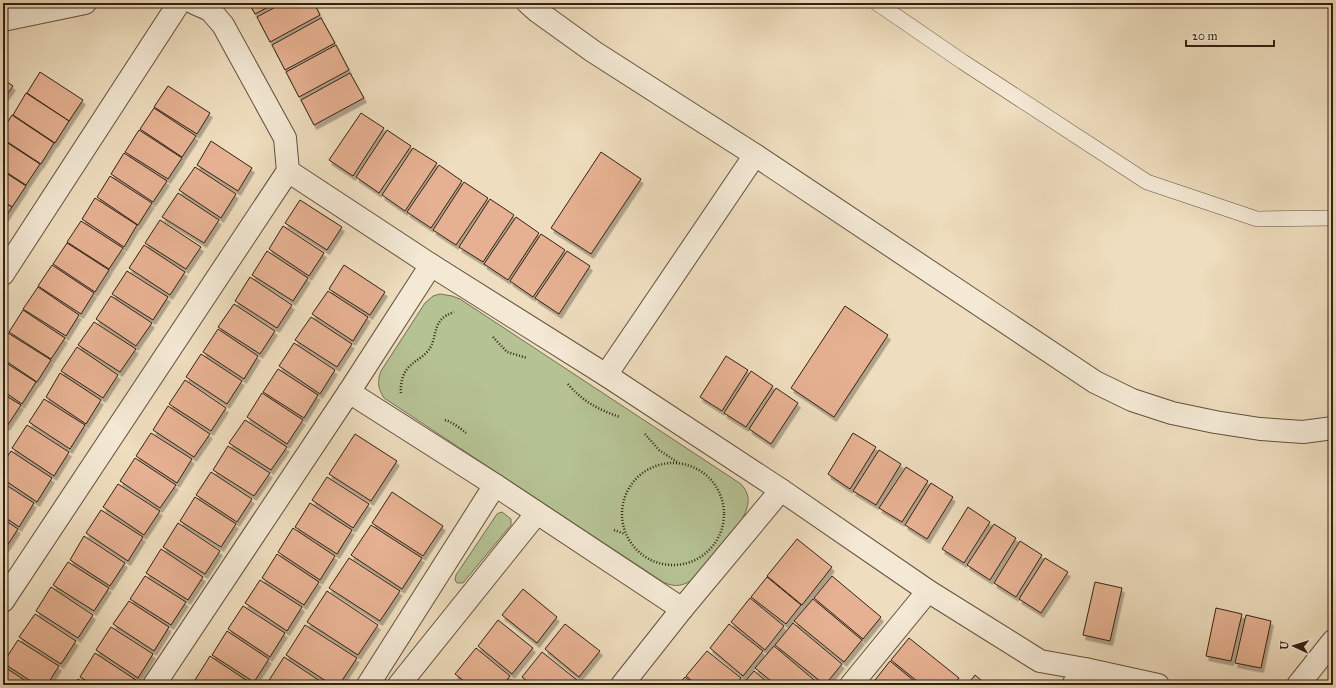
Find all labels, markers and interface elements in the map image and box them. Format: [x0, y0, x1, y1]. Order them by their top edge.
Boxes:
scale bar [1186, 22, 1274, 48]
text: 20 m [1192, 29, 1218, 43]
north arrow [1274, 626, 1314, 666]
text: U [1278, 640, 1291, 650]

